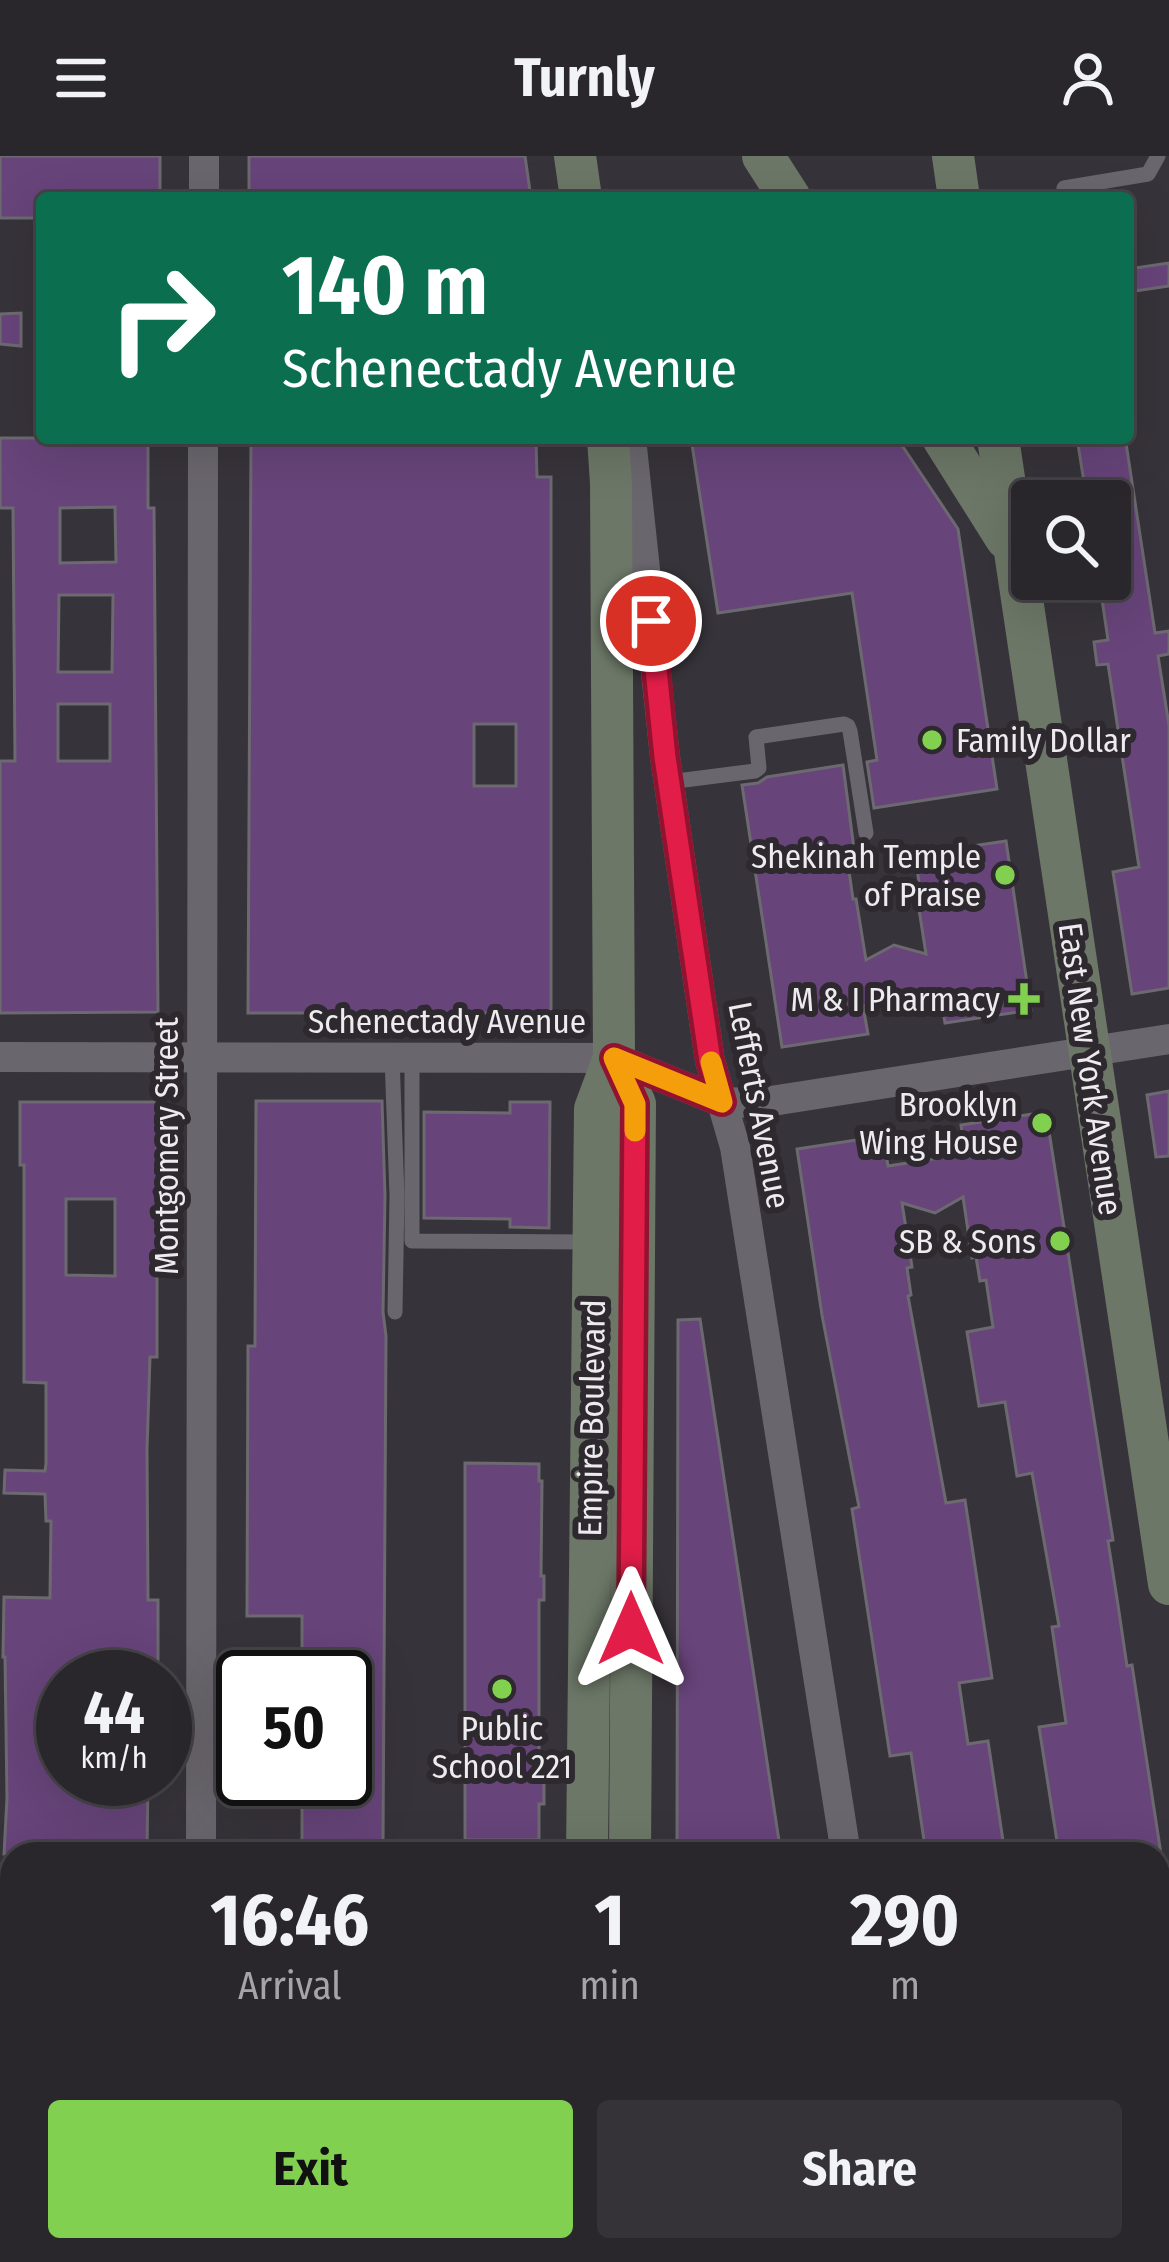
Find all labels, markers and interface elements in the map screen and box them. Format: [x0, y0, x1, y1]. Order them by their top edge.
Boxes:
icon: menu [48, 45, 114, 111]
icon: person [1055, 45, 1121, 111]
text: Turnly [514, 46, 655, 110]
text: 140 m [282, 235, 488, 336]
icon: right [84, 240, 240, 396]
text: Schenectady Avenue [282, 337, 737, 401]
map controls [1011, 480, 1131, 600]
button: search [1011, 480, 1131, 600]
pin [600, 570, 702, 672]
icon: arrive [618, 588, 684, 654]
place label: Family Dollar [956, 721, 1131, 761]
marker: Family Dollar [919, 727, 945, 753]
place label: Shekinah Temple of Praise [751, 837, 981, 915]
marker: Shekinah Temple of Praise [992, 862, 1018, 888]
street label: East New York Avenue [1050, 920, 1130, 1218]
place label: M & I Pharmacy [791, 980, 1000, 1020]
marker: M & I Pharmacy [1011, 986, 1037, 1012]
street label: Lefferts Avenue [719, 998, 799, 1212]
street label: Schenectady Avenue [308, 1002, 586, 1042]
street label: Montgomery Street [147, 1017, 187, 1275]
place label: Brooklyn Wing House [859, 1085, 1018, 1163]
marker: Brooklyn Wing House [1029, 1110, 1055, 1136]
place label: SB & Sons [899, 1222, 1036, 1262]
marker: SB & Sons [1047, 1228, 1073, 1254]
street label: Empire Boulevard [570, 1299, 614, 1537]
position arrow [568, 1566, 694, 1692]
speed limit sign: 50 [216, 1650, 372, 1806]
marker: Public School 221 [489, 1676, 515, 1702]
text: 44 [83, 1677, 145, 1749]
place label: Public School 221 [432, 1709, 572, 1787]
text: km/h [81, 1740, 147, 1776]
text: 16:46 [210, 1878, 369, 1964]
text: 1 [594, 1878, 625, 1964]
text: 290 [850, 1878, 960, 1964]
text: Arrival [238, 1963, 341, 2009]
text: min [580, 1963, 640, 2009]
text: m [890, 1963, 920, 2009]
button: Exit [48, 2100, 573, 2238]
button: Share [597, 2100, 1122, 2238]

